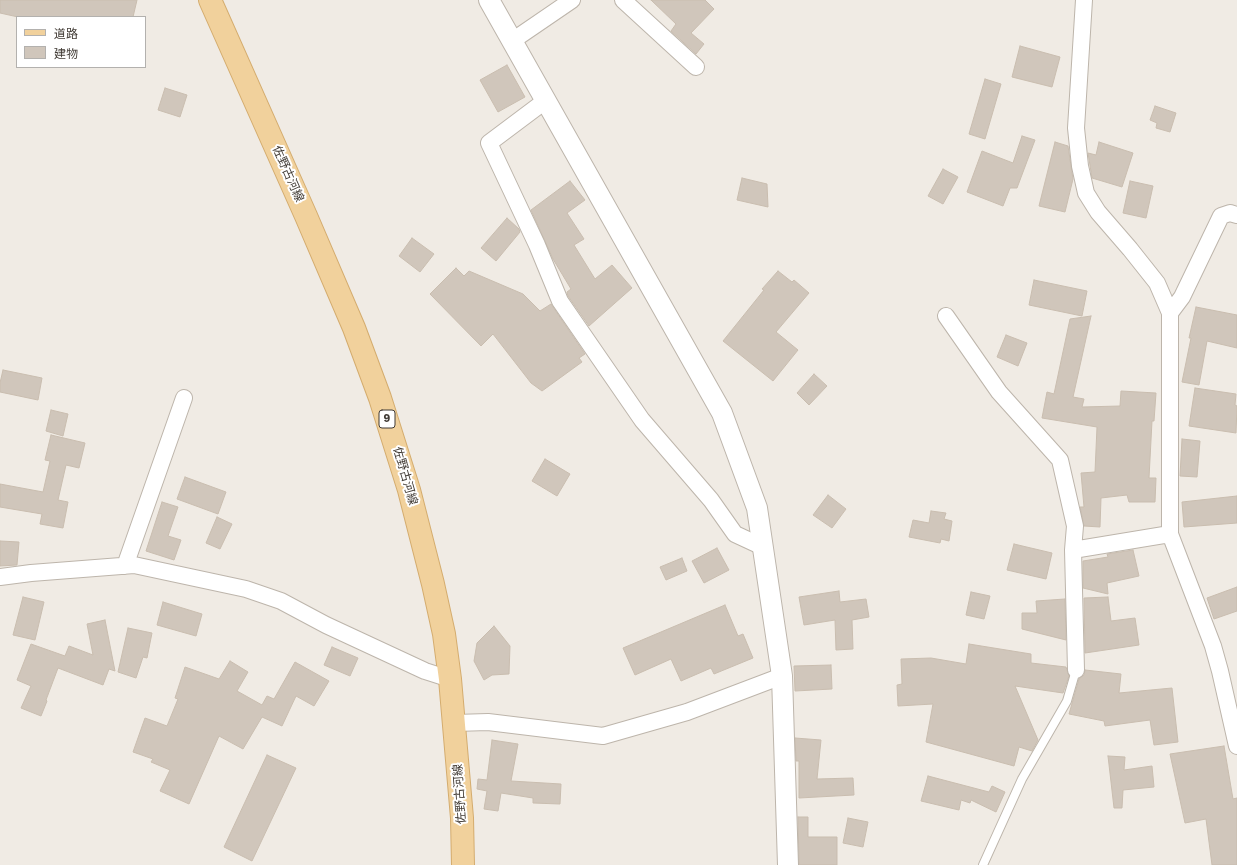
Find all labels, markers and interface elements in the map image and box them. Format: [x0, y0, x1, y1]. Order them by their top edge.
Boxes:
legend [16, 16, 146, 68]
text: 道路 [54, 27, 78, 41]
text: 建物 [54, 47, 78, 61]
street label: 佐野古河線 [269, 144, 307, 204]
road number: 9 [379, 410, 395, 428]
street label: 佐野古河線 [390, 445, 420, 507]
street label: 佐野古河線 [451, 764, 469, 824]

